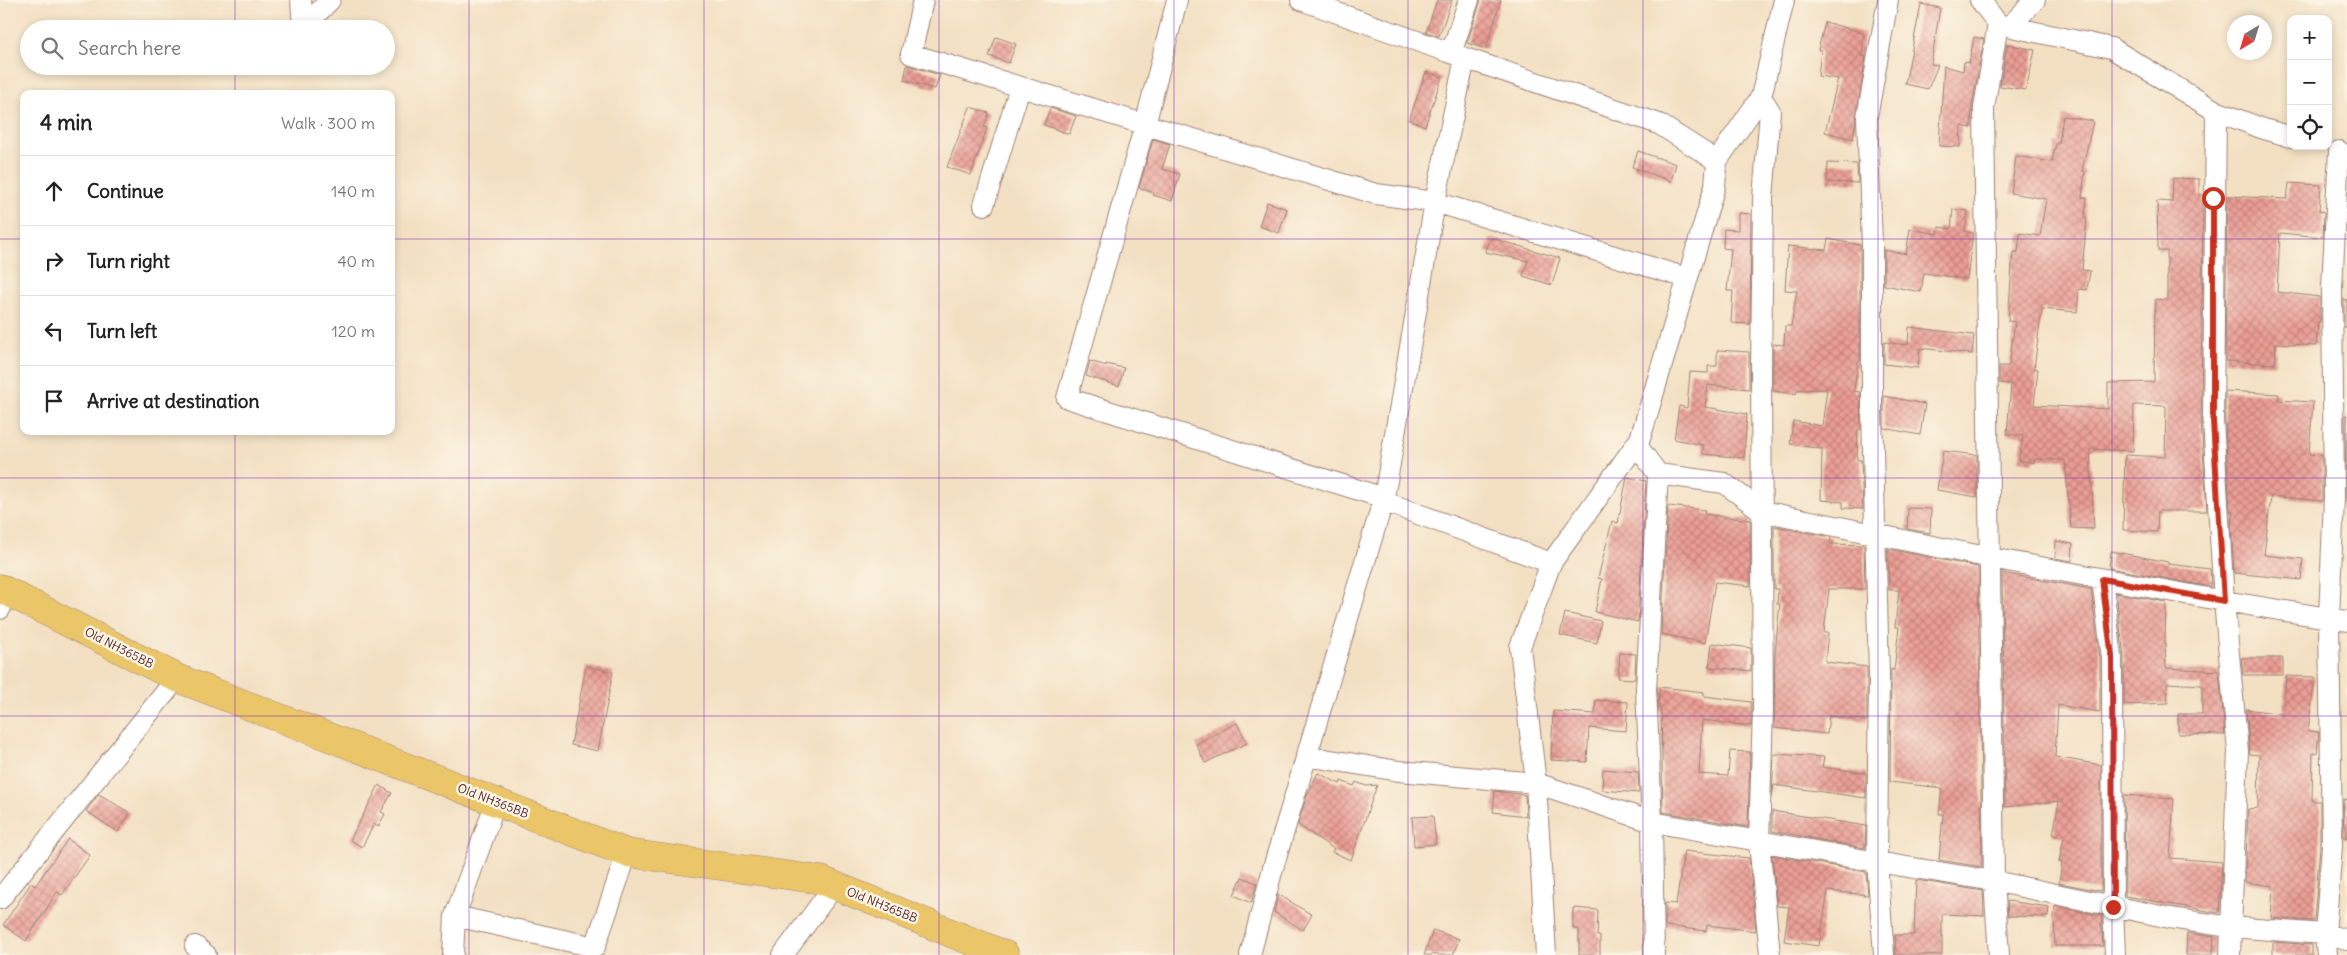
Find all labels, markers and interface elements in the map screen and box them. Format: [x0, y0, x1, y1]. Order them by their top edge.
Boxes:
north arrow [2227, 15, 2272, 60]
map controls [2287, 15, 2332, 150]
button: + [2287, 15, 2332, 60]
search box [20, 20, 395, 75]
icon: search [38, 34, 66, 62]
text: Search here [78, 36, 181, 60]
button: − [2287, 60, 2332, 105]
button: locate [2287, 105, 2332, 150]
text: 4 min [40, 109, 92, 136]
text: Walk · 300 m [281, 113, 375, 133]
icon: ahead [40, 177, 68, 205]
text: Continue [87, 179, 164, 203]
text: 140 m [331, 181, 375, 201]
route start [2202, 187, 2225, 210]
icon: right [40, 247, 68, 275]
text: Turn right [87, 249, 170, 273]
text: 40 m [337, 251, 375, 271]
icon: left [40, 317, 68, 345]
text: Turn left [87, 319, 157, 343]
text: 120 m [332, 321, 375, 341]
icon: arrive [40, 387, 68, 415]
text: Arrive at destination [87, 389, 260, 413]
street label: Old NH365BB [82, 624, 156, 671]
street label: Old NH365BB [455, 780, 531, 821]
street label: Old NH365BB [845, 884, 920, 926]
route end [2102, 896, 2125, 919]

